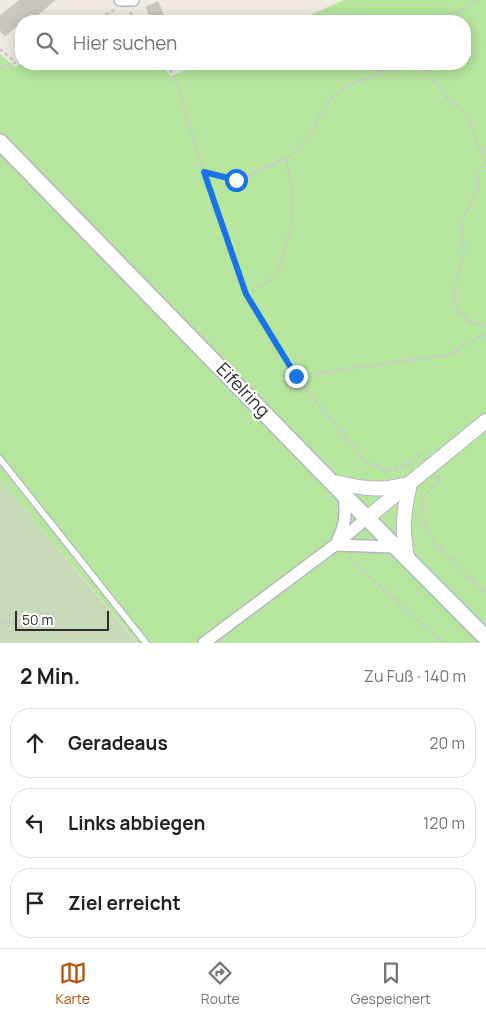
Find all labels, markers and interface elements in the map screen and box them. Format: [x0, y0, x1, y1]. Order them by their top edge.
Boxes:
search box [15, 15, 471, 70]
icon: search [33, 29, 61, 57]
text: Hier suchen [73, 30, 177, 56]
route start [225, 169, 248, 192]
street label: Eifelring [212, 357, 276, 422]
route end [285, 365, 308, 388]
scale bar [15, 608, 109, 631]
text: 50 m [22, 610, 53, 629]
text: 2 Min. [20, 662, 80, 690]
text: Zu Fuß · 140 m [364, 665, 466, 687]
icon: ahead [21, 729, 49, 757]
text: Geradeaus [68, 730, 168, 756]
text: 20 m [429, 732, 465, 754]
icon: left [21, 809, 49, 837]
text: Links abbiegen [68, 810, 205, 836]
text: 120 m [423, 812, 465, 834]
icon: arrive [21, 889, 49, 917]
text: Ziel erreicht [68, 890, 181, 916]
tab: Karte [55, 959, 90, 1008]
tab: Route [201, 959, 240, 1008]
tab: Gespeichert [351, 959, 431, 1008]

